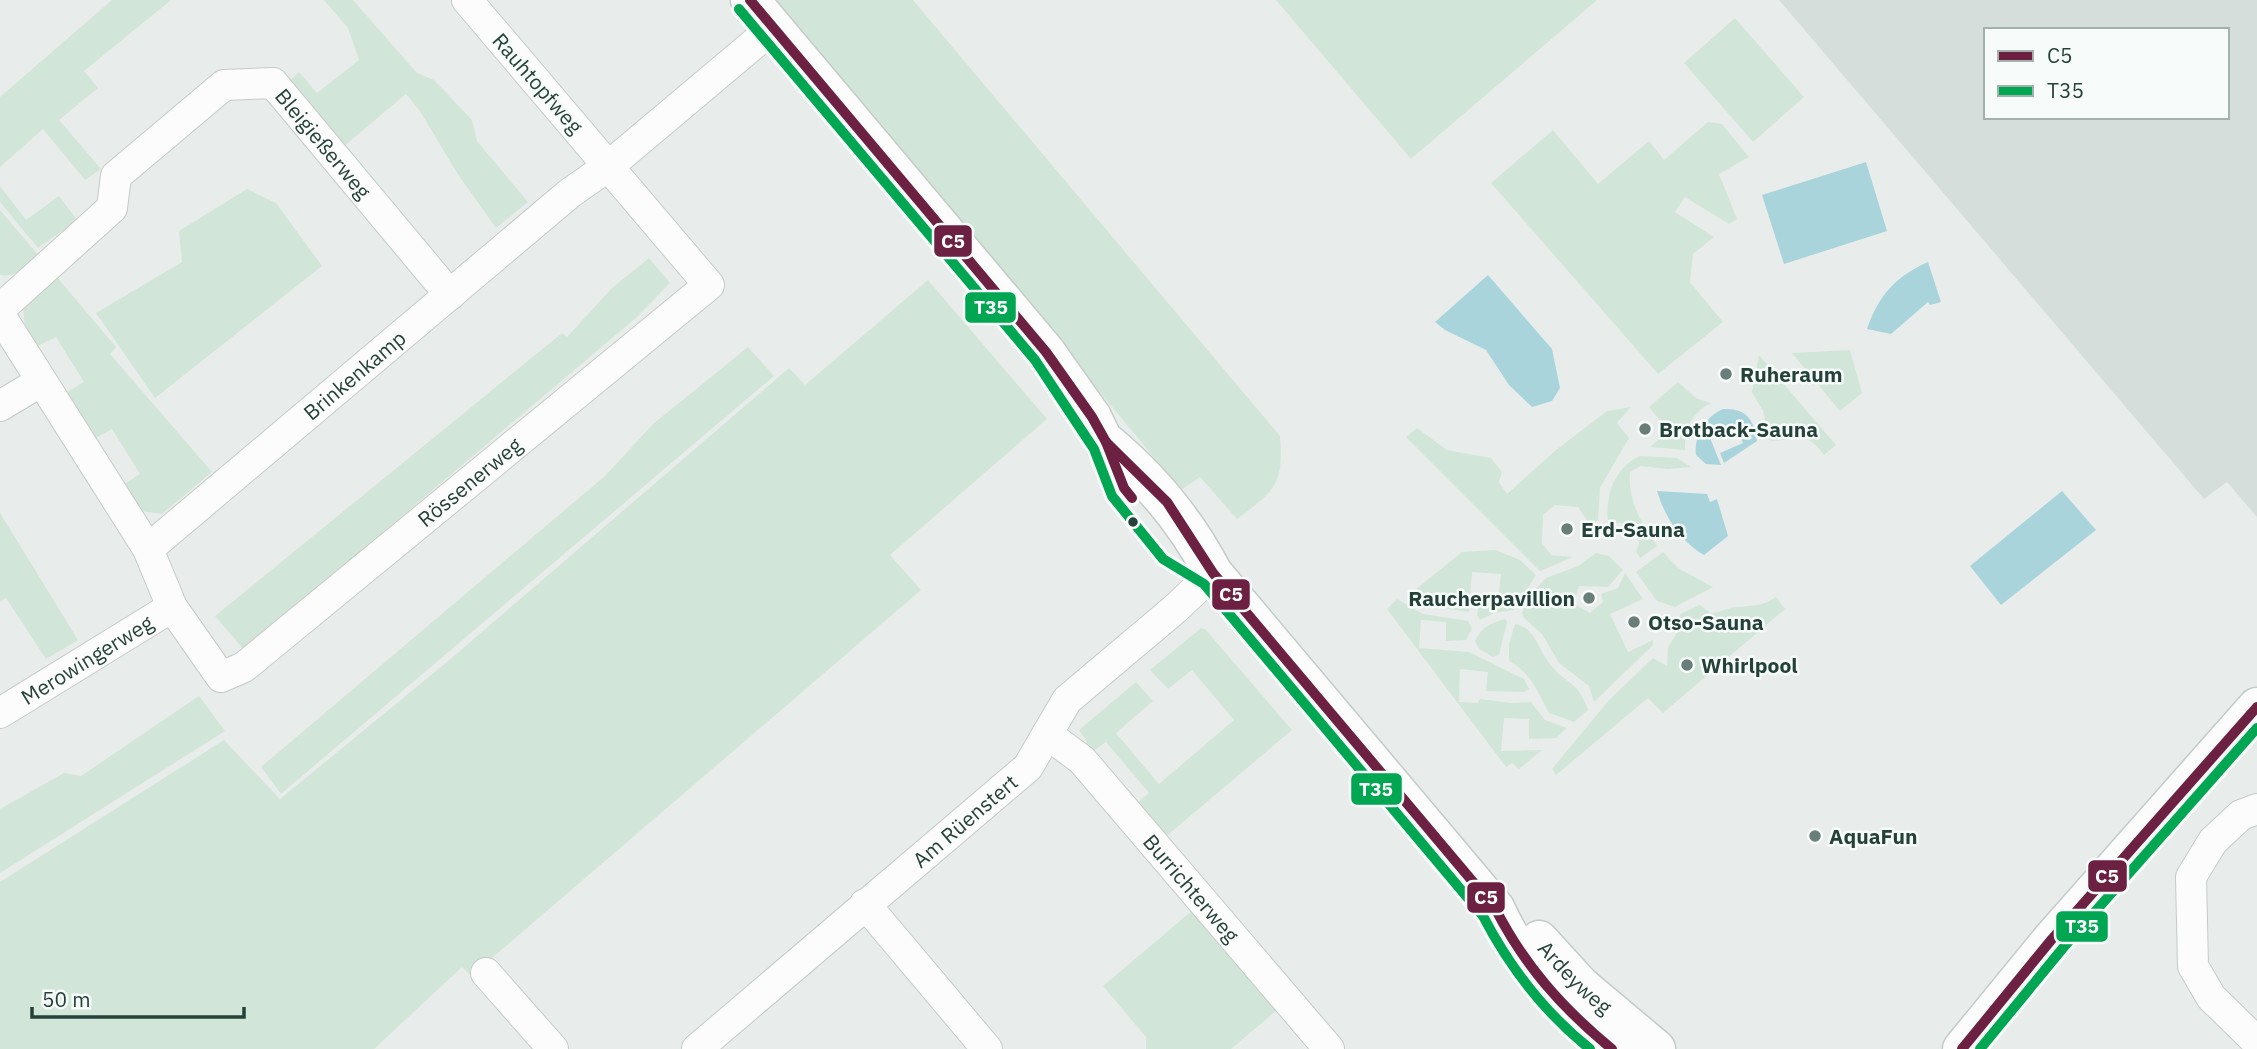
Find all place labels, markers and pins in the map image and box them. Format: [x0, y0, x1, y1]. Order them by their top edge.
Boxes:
place label: Ruheraum [1740, 360, 1842, 388]
marker: Ruheraum [1718, 366, 1734, 382]
place label: Brotback-Sauna [1659, 415, 1818, 443]
marker: Brotback-Sauna [1637, 421, 1653, 437]
unlabelled marker [1126, 515, 1140, 529]
place label: Erd-Sauna [1581, 515, 1685, 543]
marker: Erd-Sauna [1559, 521, 1575, 537]
place label: Raucherpavillion [1408, 584, 1575, 612]
marker: Raucherpavillion [1581, 590, 1597, 606]
place label: Otso-Sauna [1648, 608, 1764, 636]
marker: Otso-Sauna [1626, 614, 1642, 630]
place label: Whirlpool [1701, 651, 1798, 679]
marker: Whirlpool [1679, 657, 1695, 673]
place label: AquaFun [1829, 822, 1917, 850]
marker: AquaFun [1807, 828, 1823, 844]

